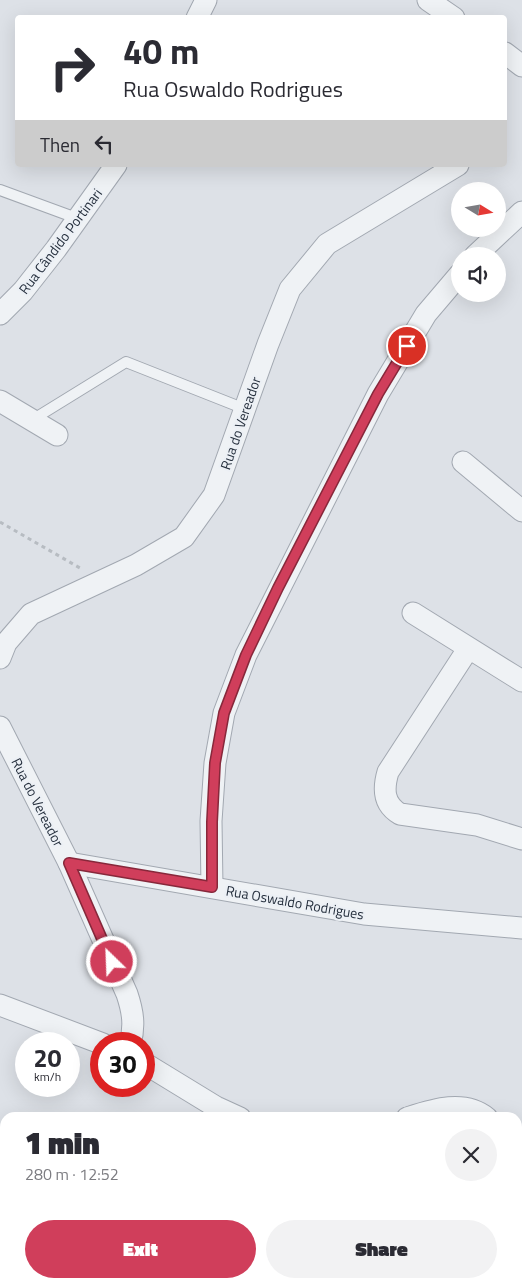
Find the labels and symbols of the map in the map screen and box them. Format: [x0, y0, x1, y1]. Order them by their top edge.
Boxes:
north arrow [451, 182, 506, 238]
street label: Rua Cândido Portinari [13, 184, 107, 298]
pin [386, 325, 428, 367]
street label: Rua do Vereador [214, 373, 266, 472]
street label: Rua do Vereador [7, 754, 69, 850]
street label: Rua Oswaldo Rodrigues [224, 880, 366, 924]
position arrow [85, 935, 137, 987]
speed limit sign: 30 [90, 1032, 155, 1097]

